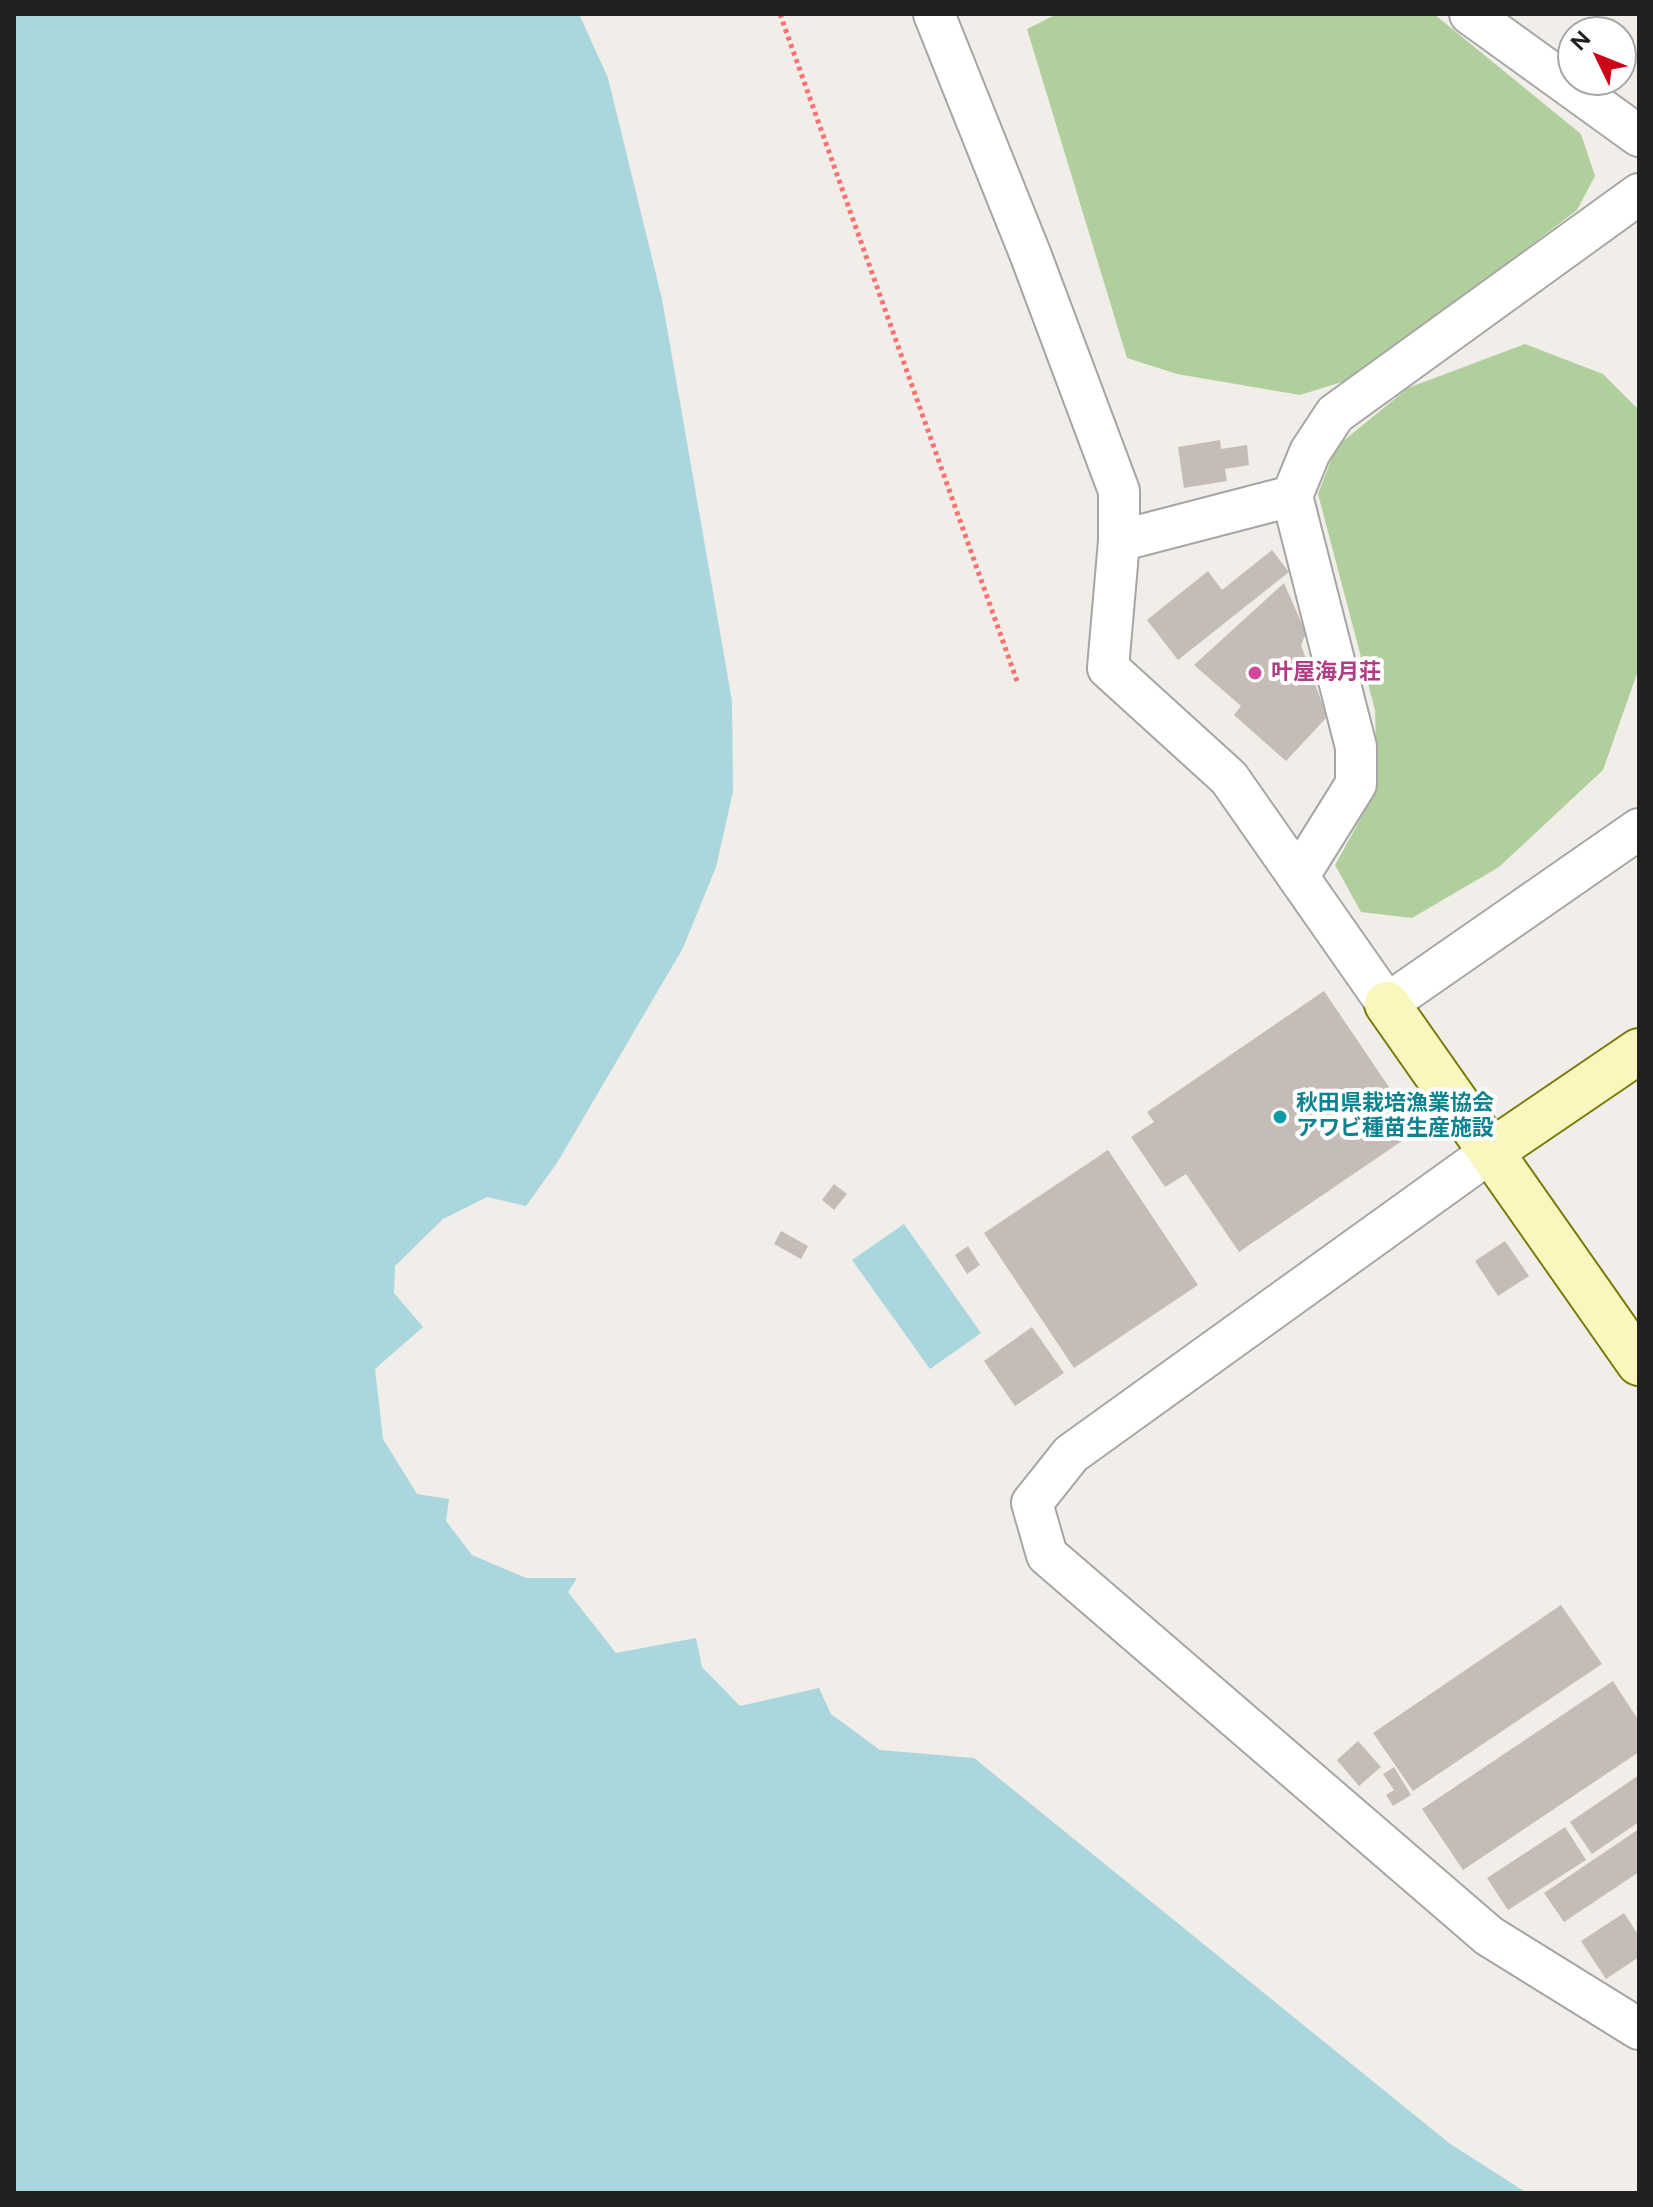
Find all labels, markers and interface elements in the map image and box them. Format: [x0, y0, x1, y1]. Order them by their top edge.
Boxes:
north arrow [1557, 16, 1637, 96]
text: N [1565, 25, 1596, 56]
place label: 叶屋海月荘 [1271, 660, 1381, 686]
marker: 叶屋海月荘 [1246, 664, 1264, 682]
place label: 秋田県栽培漁業協会 アワビ種苗生産施設 [1296, 1091, 1494, 1142]
marker: 秋田県栽培漁業協会 アワビ種苗生産施設 [1271, 1108, 1289, 1126]

